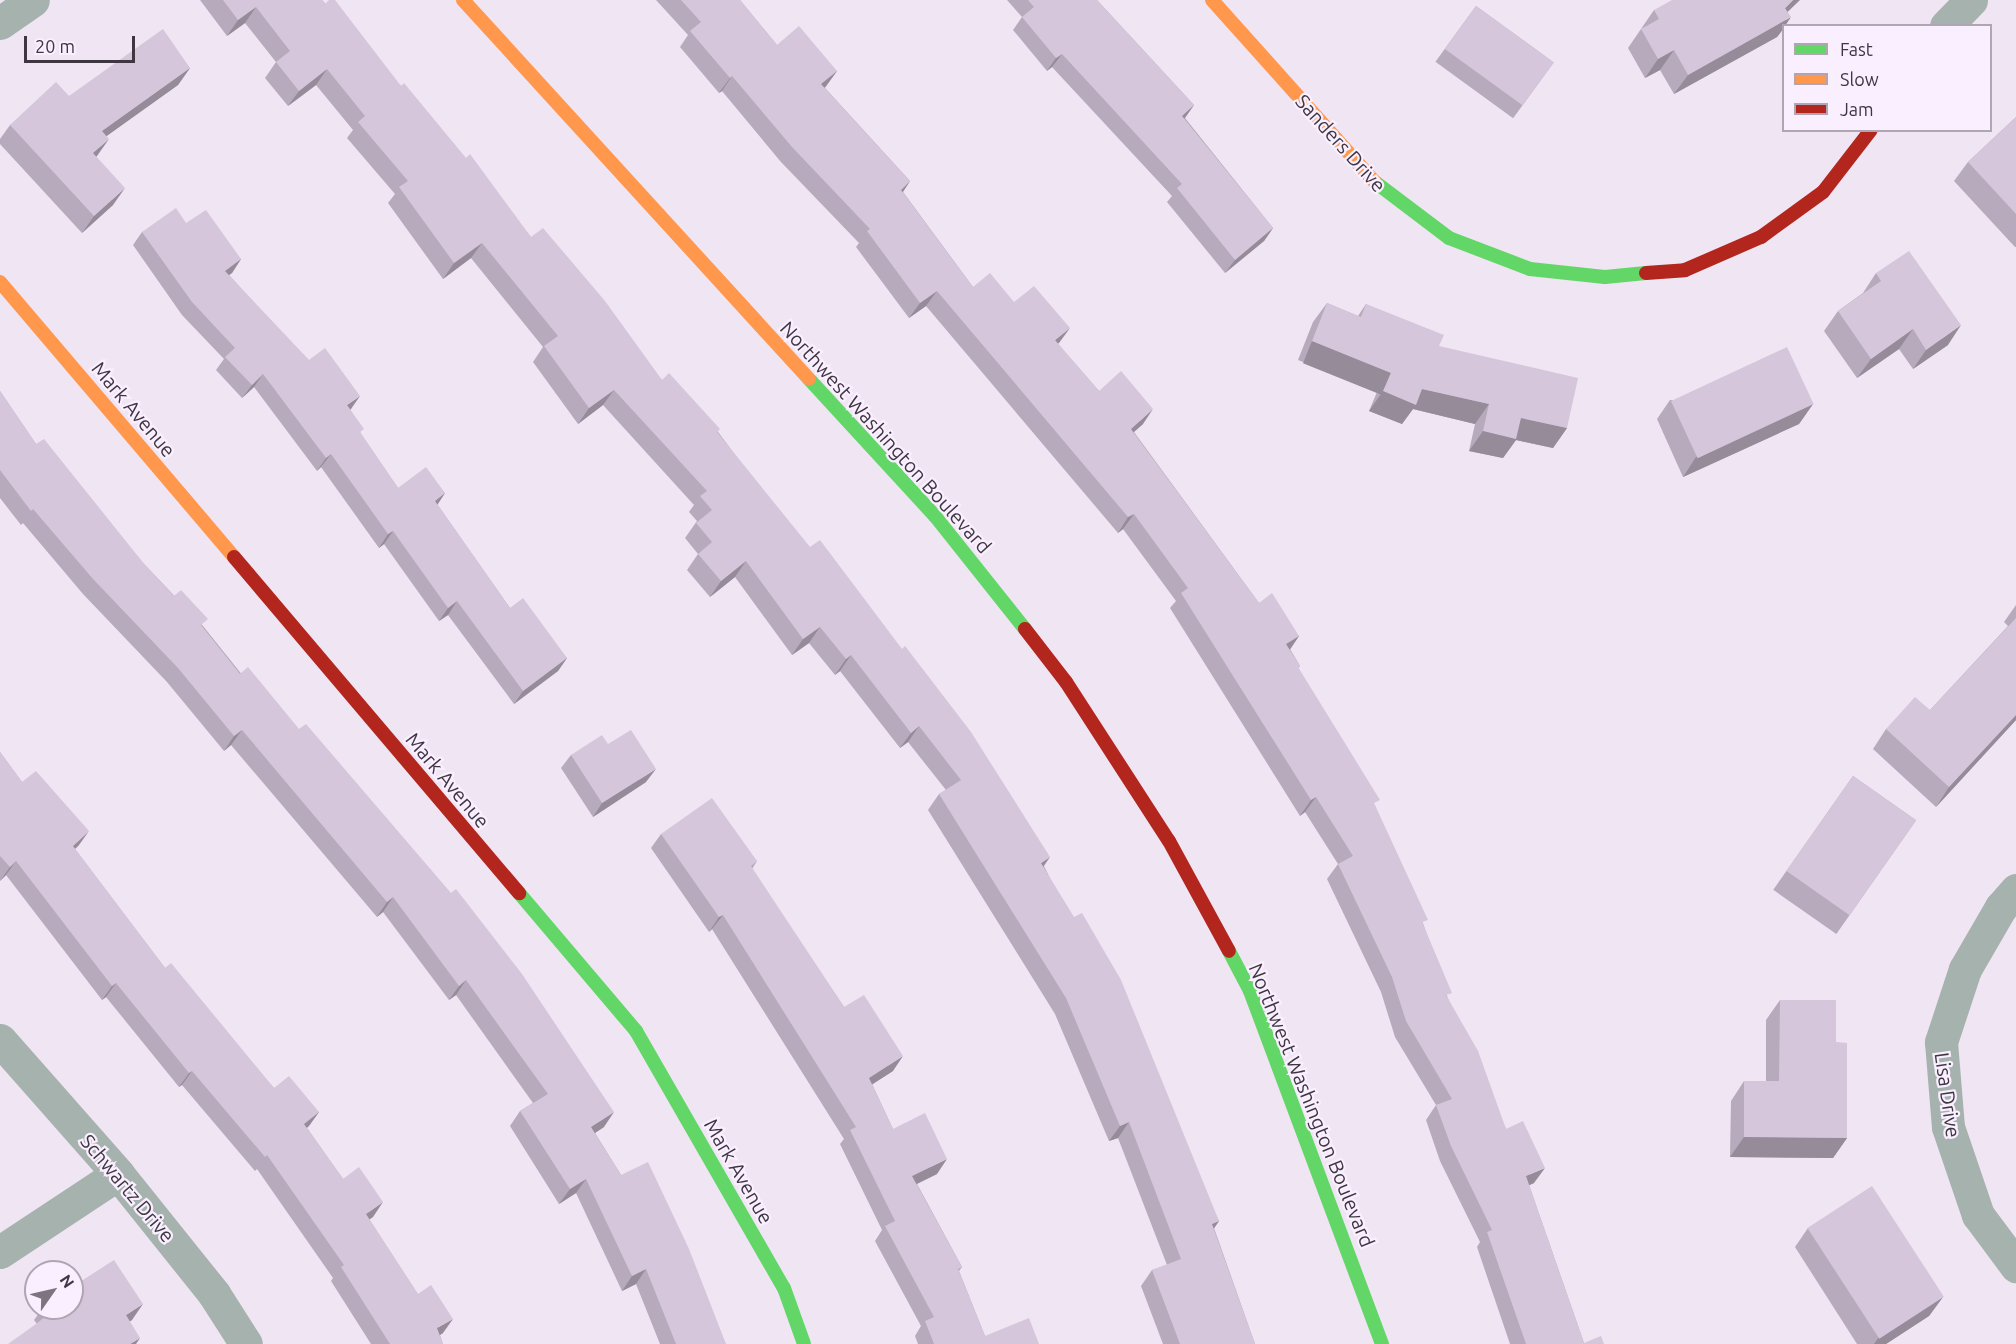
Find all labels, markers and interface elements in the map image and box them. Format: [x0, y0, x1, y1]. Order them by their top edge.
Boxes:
scale bar [27, 24, 138, 62]
legend [1782, 24, 1992, 132]
text: 20 m [35, 36, 75, 56]
text: Fast [1840, 39, 1873, 59]
text: Slow [1840, 69, 1879, 89]
street label: Sanders Drive [1291, 89, 1391, 197]
text: Jam [1840, 99, 1874, 119]
street label: Northwest Washington Boulevard [775, 316, 997, 558]
street label: Mark Avenue [87, 356, 181, 462]
street label: Mark Avenue [401, 727, 495, 833]
street label: Northwest Washington Boulevard [1244, 960, 1380, 1250]
street label: Lisa Drive [1930, 1051, 1966, 1139]
street label: Mark Avenue [699, 1114, 779, 1228]
street label: Schwartz Drive [76, 1129, 180, 1247]
north arrow [24, 1260, 84, 1320]
text: N [56, 1271, 78, 1291]

